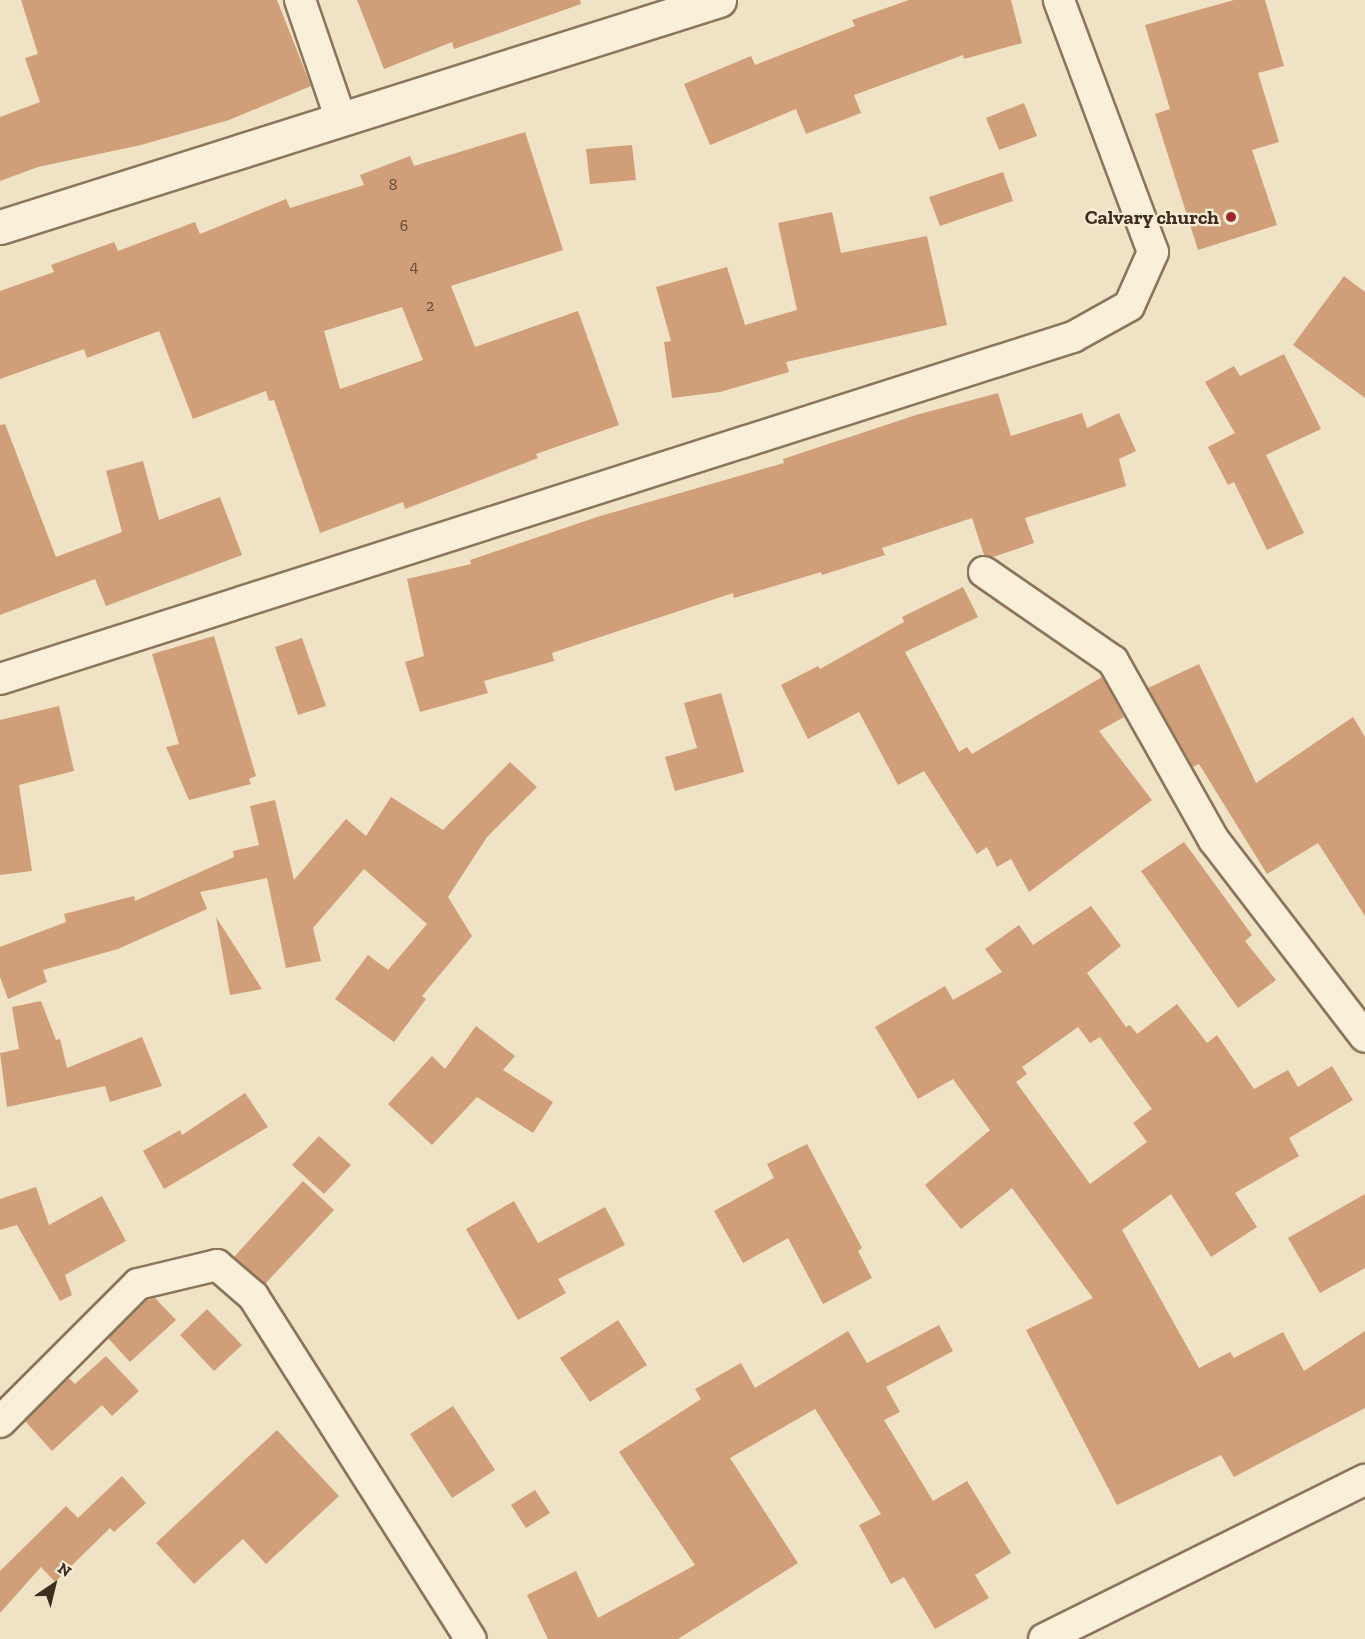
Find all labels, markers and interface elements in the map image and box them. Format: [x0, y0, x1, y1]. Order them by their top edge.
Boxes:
house number: 8 [389, 175, 397, 195]
place label: Calvary church [1084, 205, 1219, 229]
marker: Calvary church [1224, 210, 1238, 224]
house number: 6 [400, 216, 408, 236]
house number: 4 [410, 257, 418, 277]
house number: 2 [426, 296, 434, 316]
north arrow [24, 1555, 84, 1615]
text: N [54, 1559, 75, 1581]

